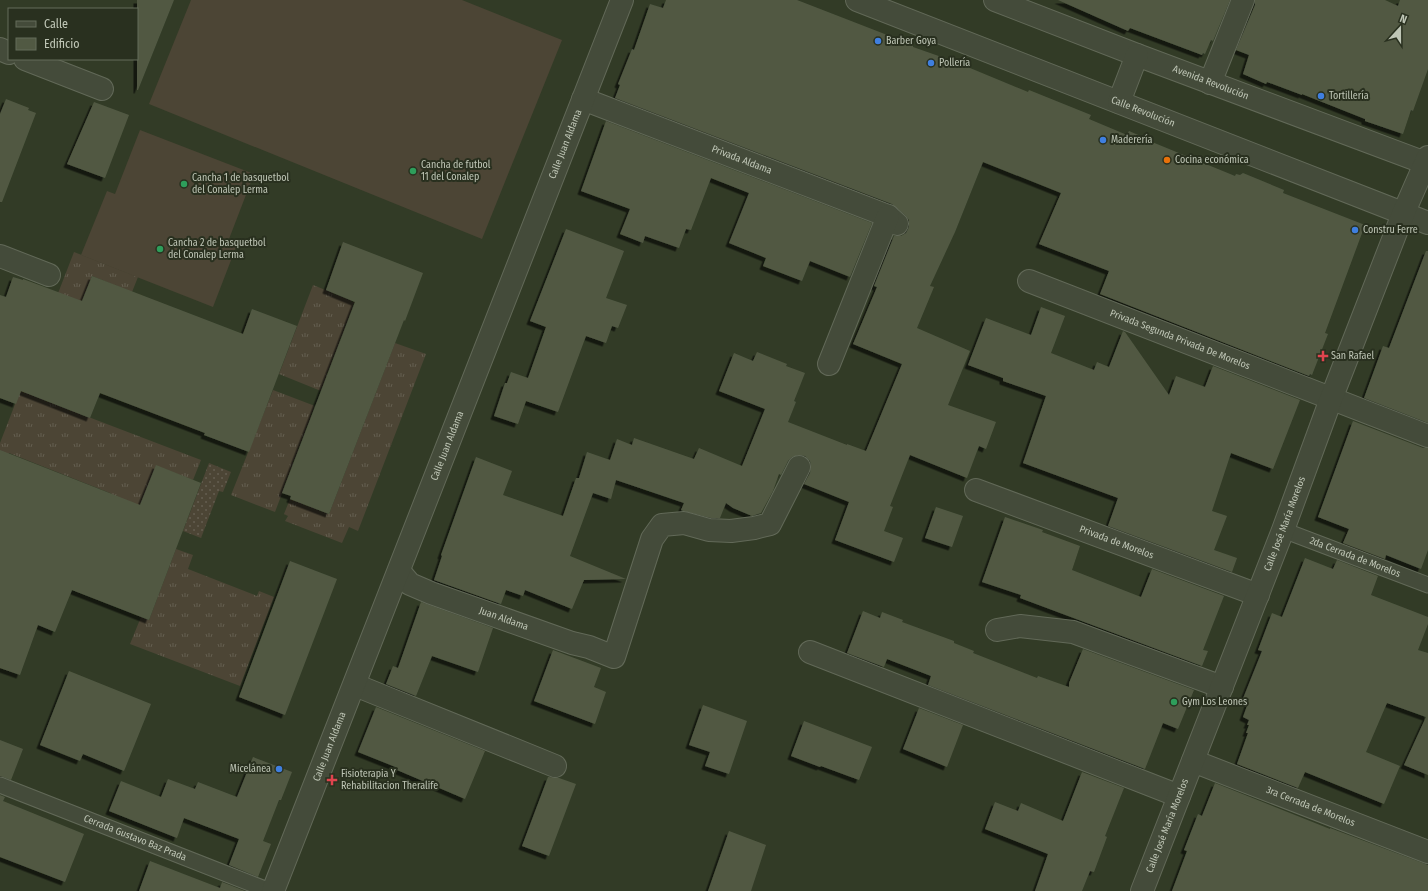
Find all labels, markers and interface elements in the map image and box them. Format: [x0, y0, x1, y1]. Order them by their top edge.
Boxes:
legend [8, 8, 138, 60]
north arrow [1380, 8, 1420, 48]
text: N [1398, 12, 1409, 26]
text: Calle [44, 17, 68, 31]
place label: Barber Goya [886, 35, 936, 47]
marker: Barber Goya [873, 36, 883, 46]
text: Edificio [44, 37, 80, 51]
place label: Pollería [939, 56, 970, 69]
marker: Pollería [926, 58, 936, 68]
street label: Avenida Revolución [1171, 63, 1250, 102]
place label: Tortillería [1329, 89, 1369, 102]
marker: Tortillería [1316, 91, 1326, 101]
street label: Calle Revolución [1109, 94, 1177, 130]
street label: Calle Juan Aldama [546, 108, 585, 181]
place label: Maderería [1111, 133, 1152, 146]
marker: Maderería [1098, 135, 1108, 145]
street label: Privada Aldama [710, 143, 774, 177]
place label: Cocina económica [1175, 154, 1249, 166]
marker: Cocina económica [1162, 155, 1172, 165]
place label: Cancha de futbol 11 del Conalep [421, 159, 491, 183]
marker: Cancha de futbol 11 del Conalep [408, 166, 418, 176]
place label: Cancha 1 de basquetbol del Conalep Lerma [192, 172, 290, 196]
marker: Cancha 1 de basquetbol del Conalep Lerma [179, 179, 189, 189]
place label: Constru Ferre [1363, 224, 1418, 236]
marker: Constru Ferre [1350, 225, 1360, 235]
place label: Cancha 2 de basquetbol del Conalep Lerma [168, 237, 266, 261]
marker: Cancha 2 de basquetbol del Conalep Lerma [155, 244, 165, 254]
street label: Privada Segunda Privada De Morelos [1108, 307, 1252, 372]
place label: San Rafael [1331, 350, 1374, 362]
marker: San Rafael [1318, 351, 1328, 361]
street label: Calle Juan Aldama [428, 409, 466, 482]
street label: Calle José María Morelos [1262, 475, 1308, 573]
street label: Privada de Morelos [1078, 523, 1155, 562]
street label: 2da Cerrada de Morelos [1308, 535, 1402, 580]
street label: Juan Aldama [478, 605, 530, 633]
place label: Gym Los Leones [1182, 696, 1247, 708]
marker: Gym Los Leones [1169, 697, 1179, 707]
street label: Calle Juan Aldama [311, 710, 349, 783]
place label: Micelánea [230, 763, 271, 775]
marker: Micelánea [274, 764, 284, 774]
place label: Fisioterapia Y Rehabilitacion Theralife [341, 768, 438, 792]
marker: Fisioterapia Y Rehabilitacion Theralife [326, 774, 338, 786]
street label: Calle José María Morelos [1144, 777, 1191, 875]
street label: 3ra Cerrada de Morelos [1264, 784, 1357, 829]
street label: Cerrada Gustavo Baz Prada [82, 812, 188, 864]

